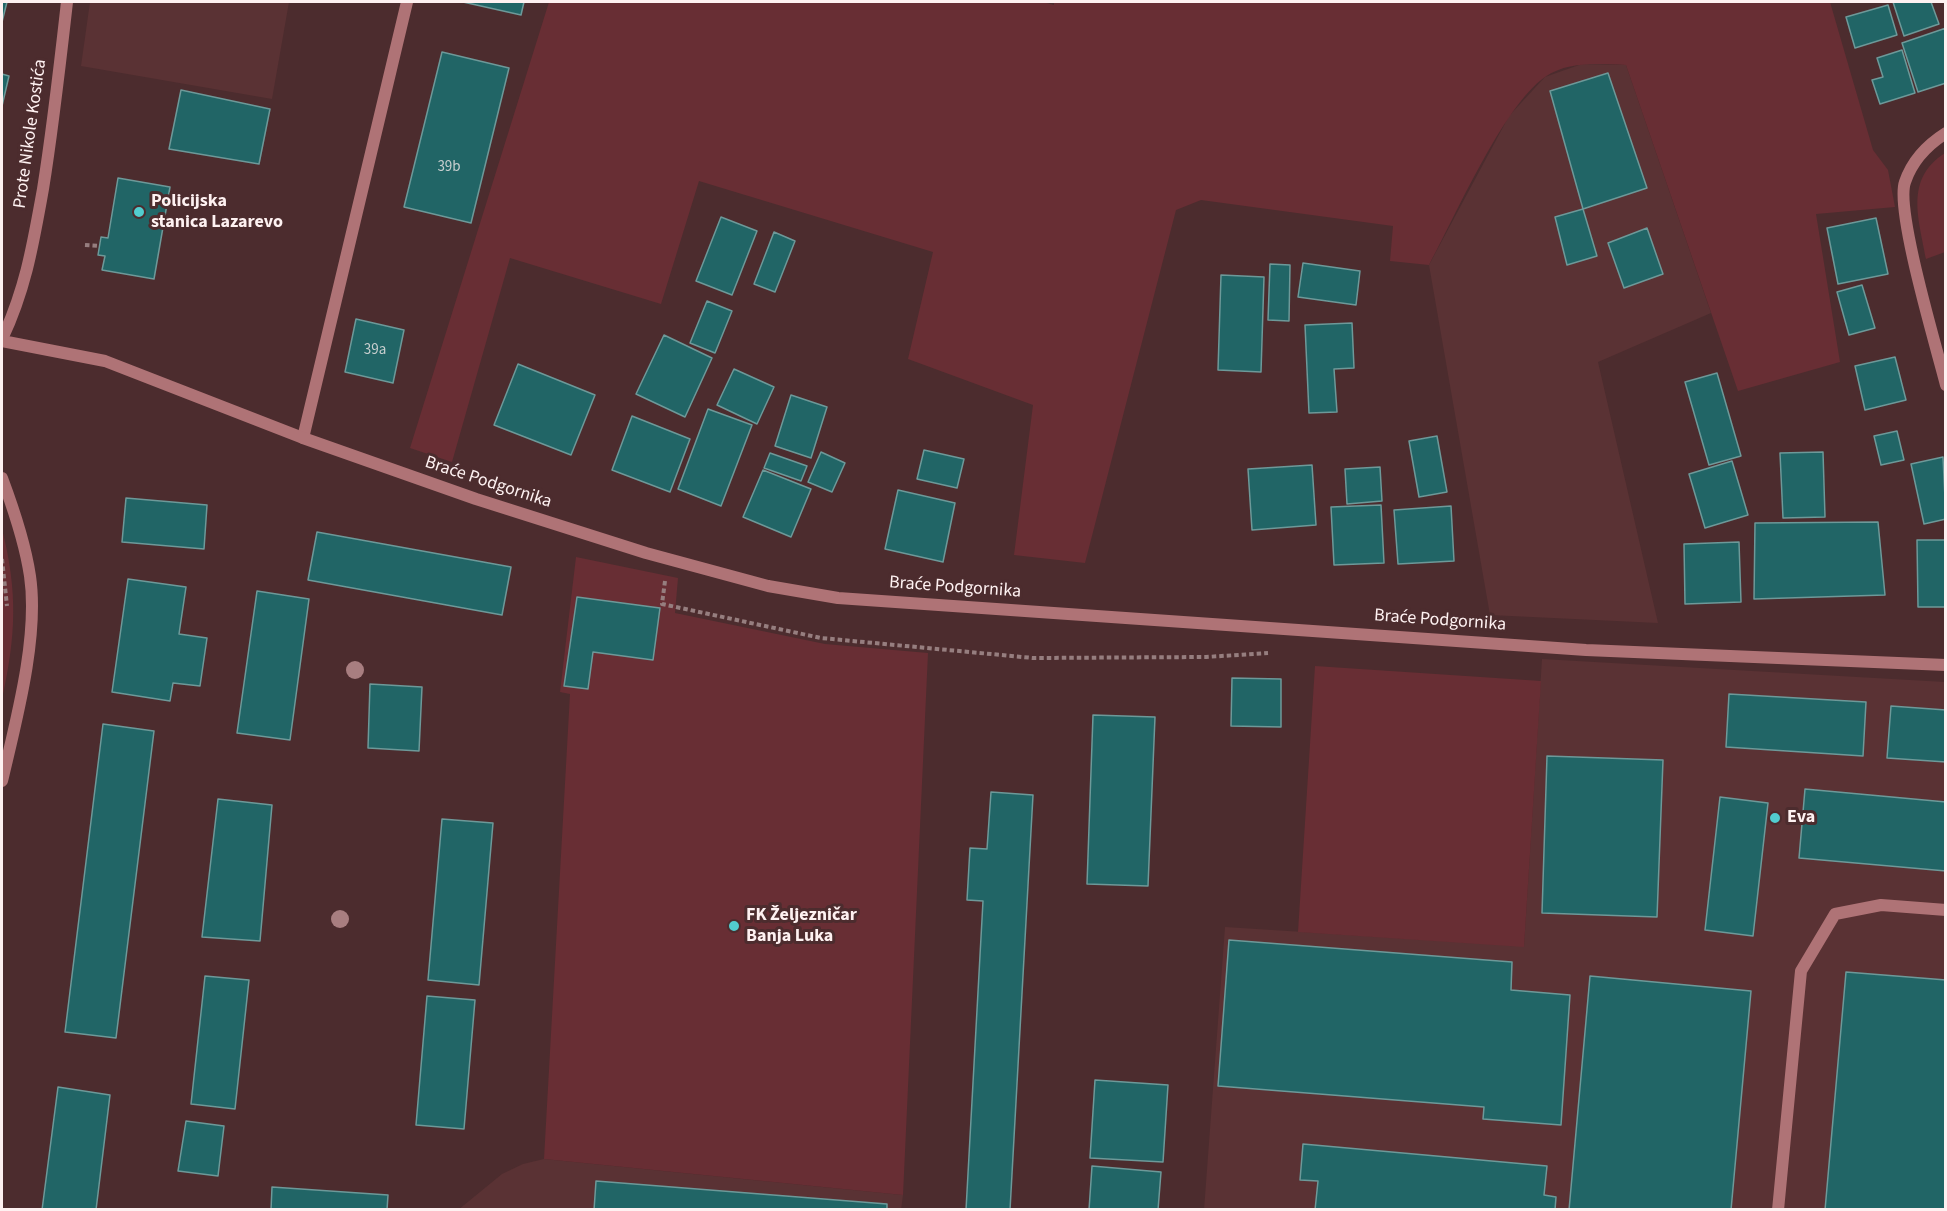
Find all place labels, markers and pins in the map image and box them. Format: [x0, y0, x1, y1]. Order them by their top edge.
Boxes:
place label: Policijska stanica Lazarevo [151, 191, 283, 234]
marker: Policijska stanica Lazarevo [132, 205, 146, 219]
place label: Eva [1787, 807, 1815, 829]
marker: Eva [1768, 811, 1782, 825]
place label: FK Željezničar Banja Luka [746, 905, 857, 948]
marker: FK Željezničar Banja Luka [727, 919, 741, 933]

